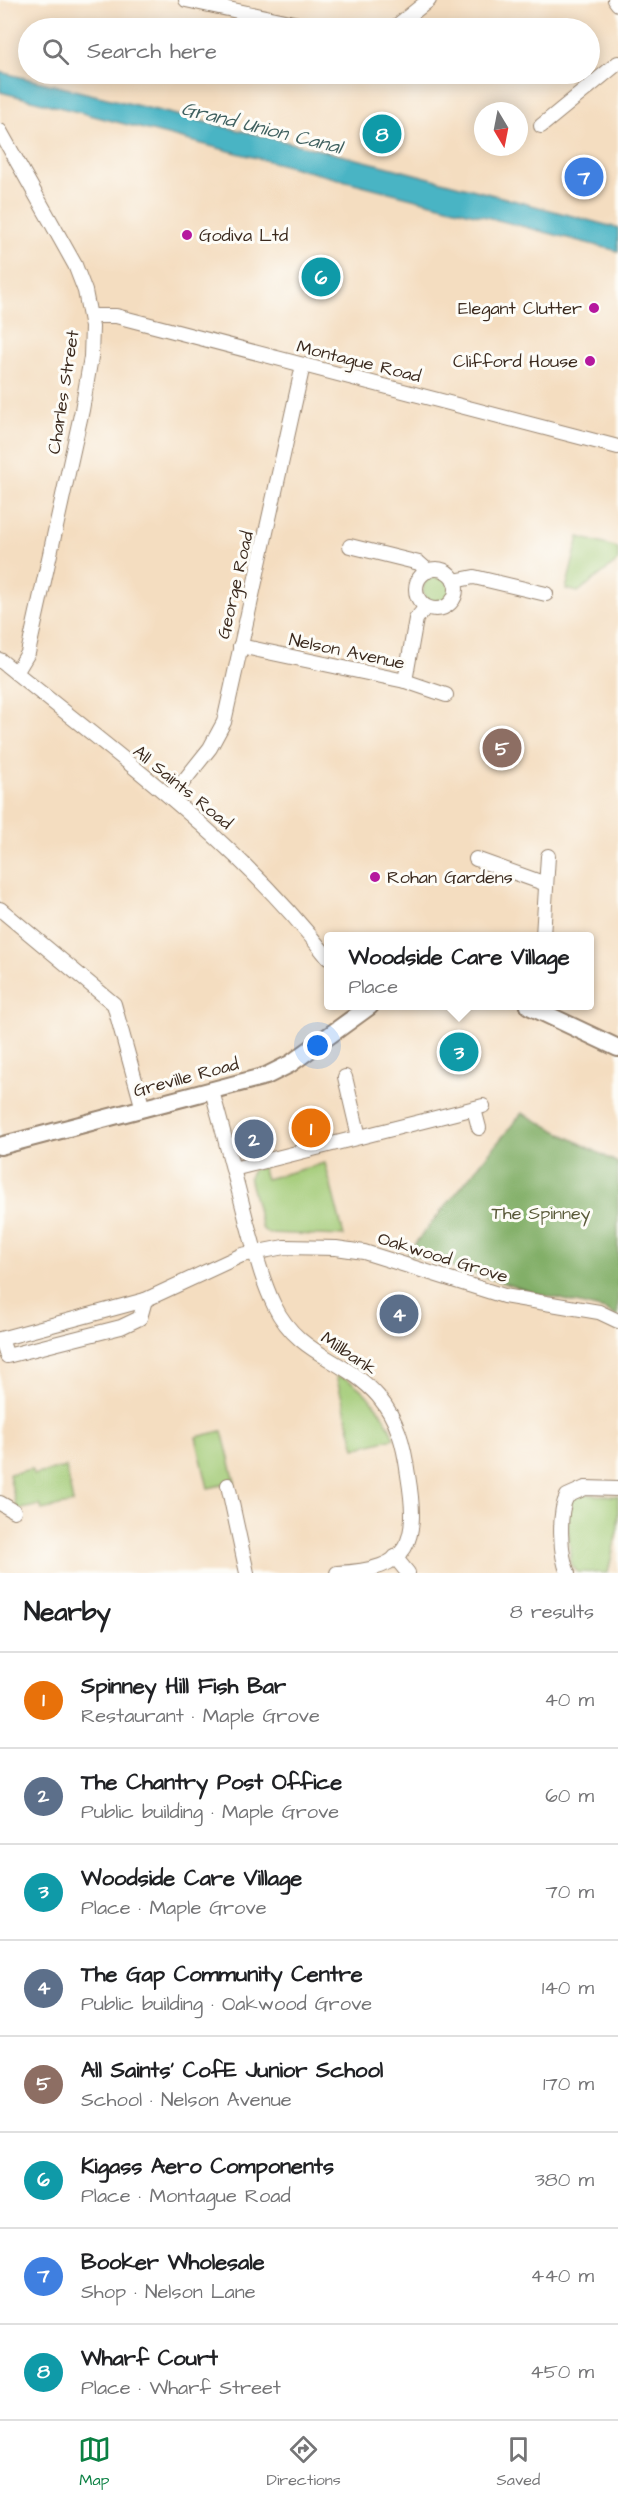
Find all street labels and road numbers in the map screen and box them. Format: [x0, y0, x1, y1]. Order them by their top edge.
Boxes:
street label: Charles Street [41, 328, 86, 456]
street label: Montague Road [294, 334, 424, 390]
street label: George Road [211, 529, 261, 642]
street label: Nelson Avenue [287, 627, 407, 676]
street label: All Saints Road [128, 739, 238, 835]
street label: Greville Road [131, 1051, 242, 1104]
street label: Oakwood Grove [375, 1226, 511, 1289]
street label: Millbank [316, 1326, 382, 1381]

